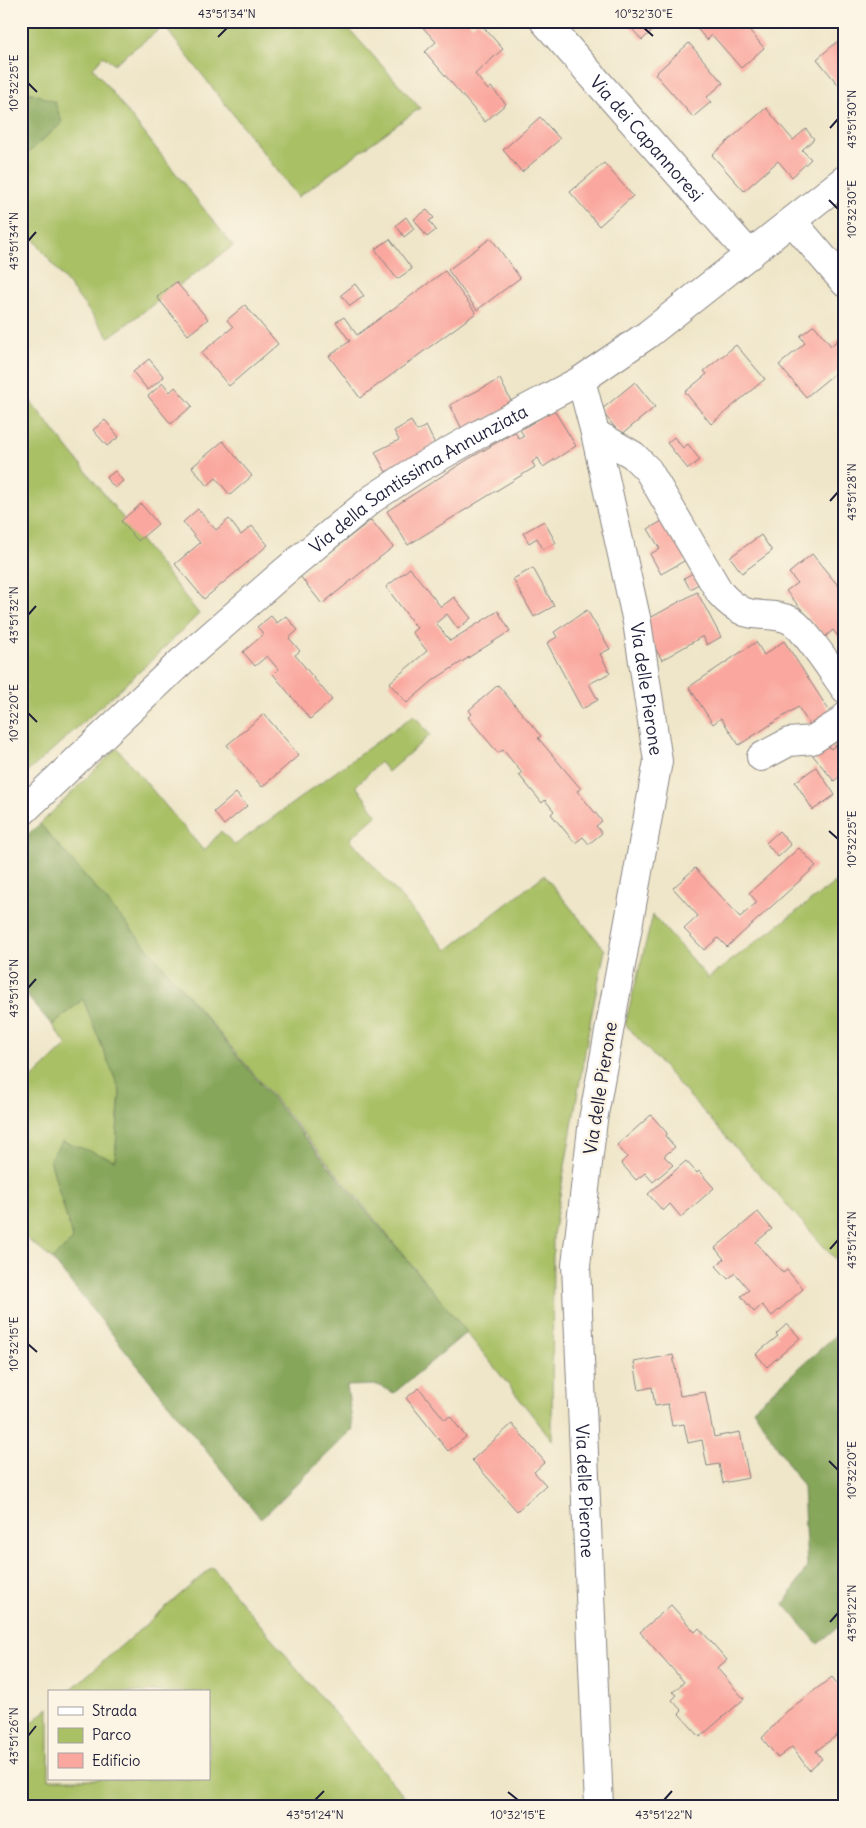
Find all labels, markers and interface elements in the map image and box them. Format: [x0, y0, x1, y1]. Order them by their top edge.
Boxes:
text: 43°51'34"N [198, 6, 256, 21]
text: 10°32'30"E [615, 6, 673, 21]
text: 10°32'25"E [6, 55, 21, 111]
street label: Via dei Capannoresi [585, 70, 709, 206]
text: 43°51'30"N [844, 90, 859, 148]
text: 10°32'30"E [844, 180, 859, 238]
text: 43°51'34"N [6, 212, 21, 270]
street label: Via della Santissima Annunziata [304, 399, 531, 558]
text: 43°51'28"N [844, 463, 859, 521]
text: 43°51'32"N [6, 586, 21, 644]
street label: Via delle Pierone [626, 621, 668, 757]
text: 10°32'20"E [6, 684, 21, 742]
text: 10°32'25"E [844, 811, 859, 867]
text: 43°51'30"N [6, 959, 21, 1017]
street label: Via delle Pierone [578, 1020, 622, 1156]
text: 43°51'24"N [844, 1211, 859, 1269]
text: 10°32'15"E [6, 1316, 21, 1372]
street label: Via delle Pierone [571, 1423, 600, 1558]
text: 10°32'20"E [844, 1441, 859, 1499]
text: 43°51'22"N [844, 1584, 859, 1642]
legend [48, 1690, 210, 1780]
text: Strada [92, 1701, 137, 1720]
text: 43°51'26"N [6, 1707, 21, 1765]
text: Parco [92, 1725, 131, 1744]
text: Edificio [92, 1751, 140, 1770]
text: 43°51'24"N [286, 1807, 344, 1822]
text: 10°32'15"E [490, 1807, 546, 1822]
text: 43°51'22"N [635, 1807, 693, 1822]

